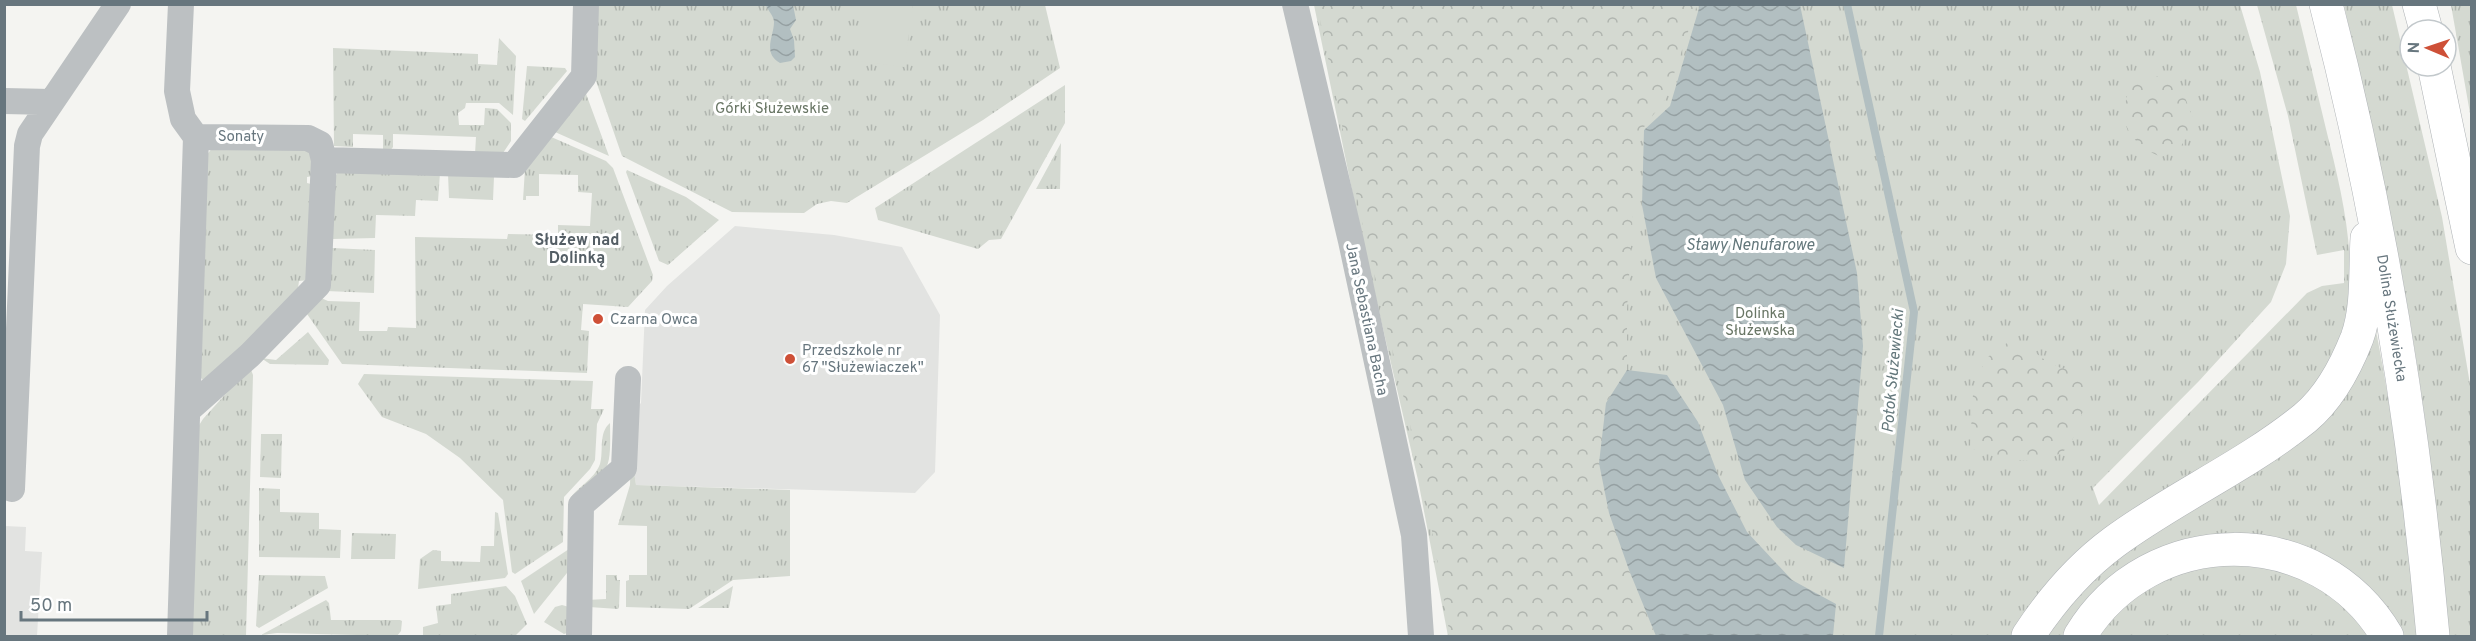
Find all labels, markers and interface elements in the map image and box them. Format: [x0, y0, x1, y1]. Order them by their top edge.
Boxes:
north arrow [2398, 18, 2458, 78]
text: N [2405, 41, 2425, 54]
park label: Górki Służewskie [715, 100, 829, 119]
street label: Sonaty [218, 128, 264, 147]
district label: Służew nad Dolinką [534, 231, 620, 269]
water label: Stawy Nenufarowe [1686, 236, 1815, 256]
street label: Jana Sebastiana Bacha [1340, 241, 1391, 397]
street label: Dolina Służewiecka [2371, 253, 2410, 383]
park label: Dolinka Służewska [1725, 305, 1795, 341]
water label: Potok Służewiecki [1879, 308, 1909, 434]
place label: Czarna Owca [610, 311, 698, 330]
marker: Czarna Owca [591, 312, 605, 326]
place label: Przedszkole nr 67 "Służewiaczek" [802, 342, 924, 378]
marker: Przedszkole nr 67 "Służewiaczek" [783, 352, 797, 366]
scale bar [21, 584, 207, 622]
text: 50 m [30, 595, 72, 618]

